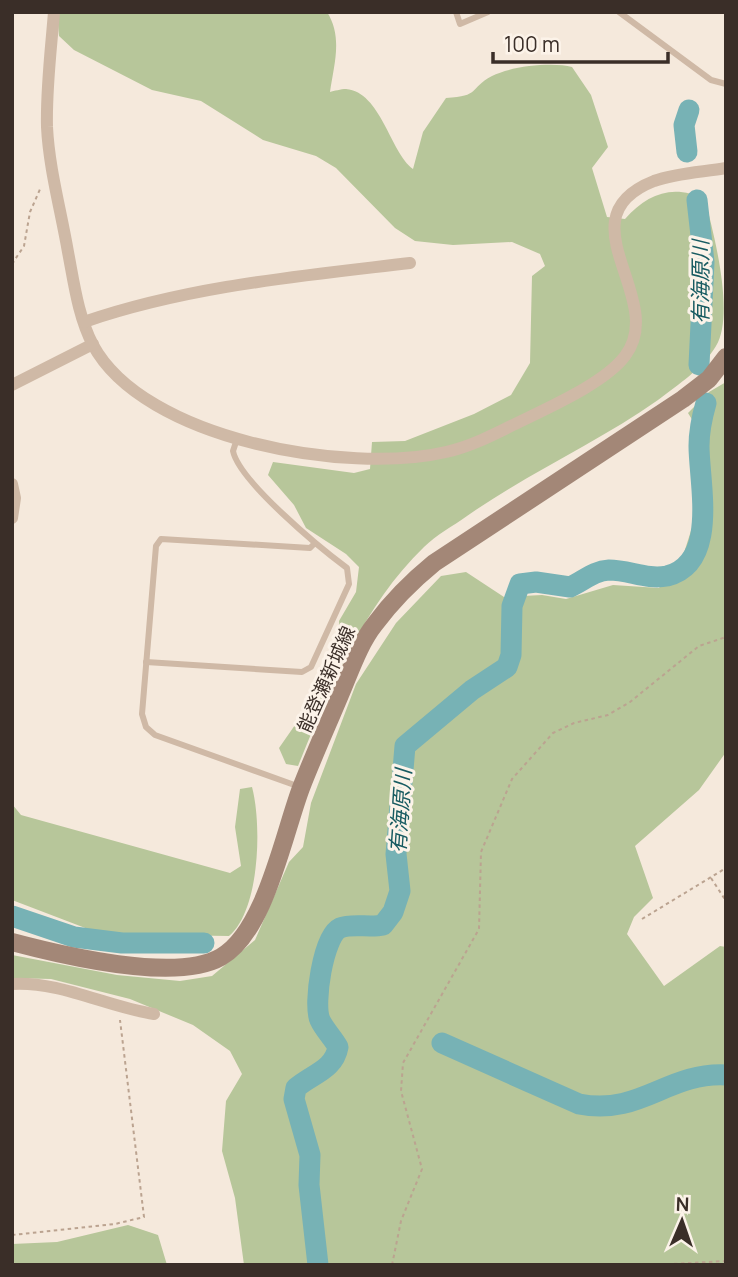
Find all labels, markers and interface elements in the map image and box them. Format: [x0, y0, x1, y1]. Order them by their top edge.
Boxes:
scale bar [493, 21, 668, 65]
text: 100 m [504, 30, 560, 58]
water label: 有海原川 [686, 238, 714, 324]
street label: 能登瀬新城線 [291, 622, 361, 736]
water label: 有海原川 [383, 766, 417, 854]
north arrow [647, 1186, 717, 1256]
text: N [675, 1191, 690, 1217]

